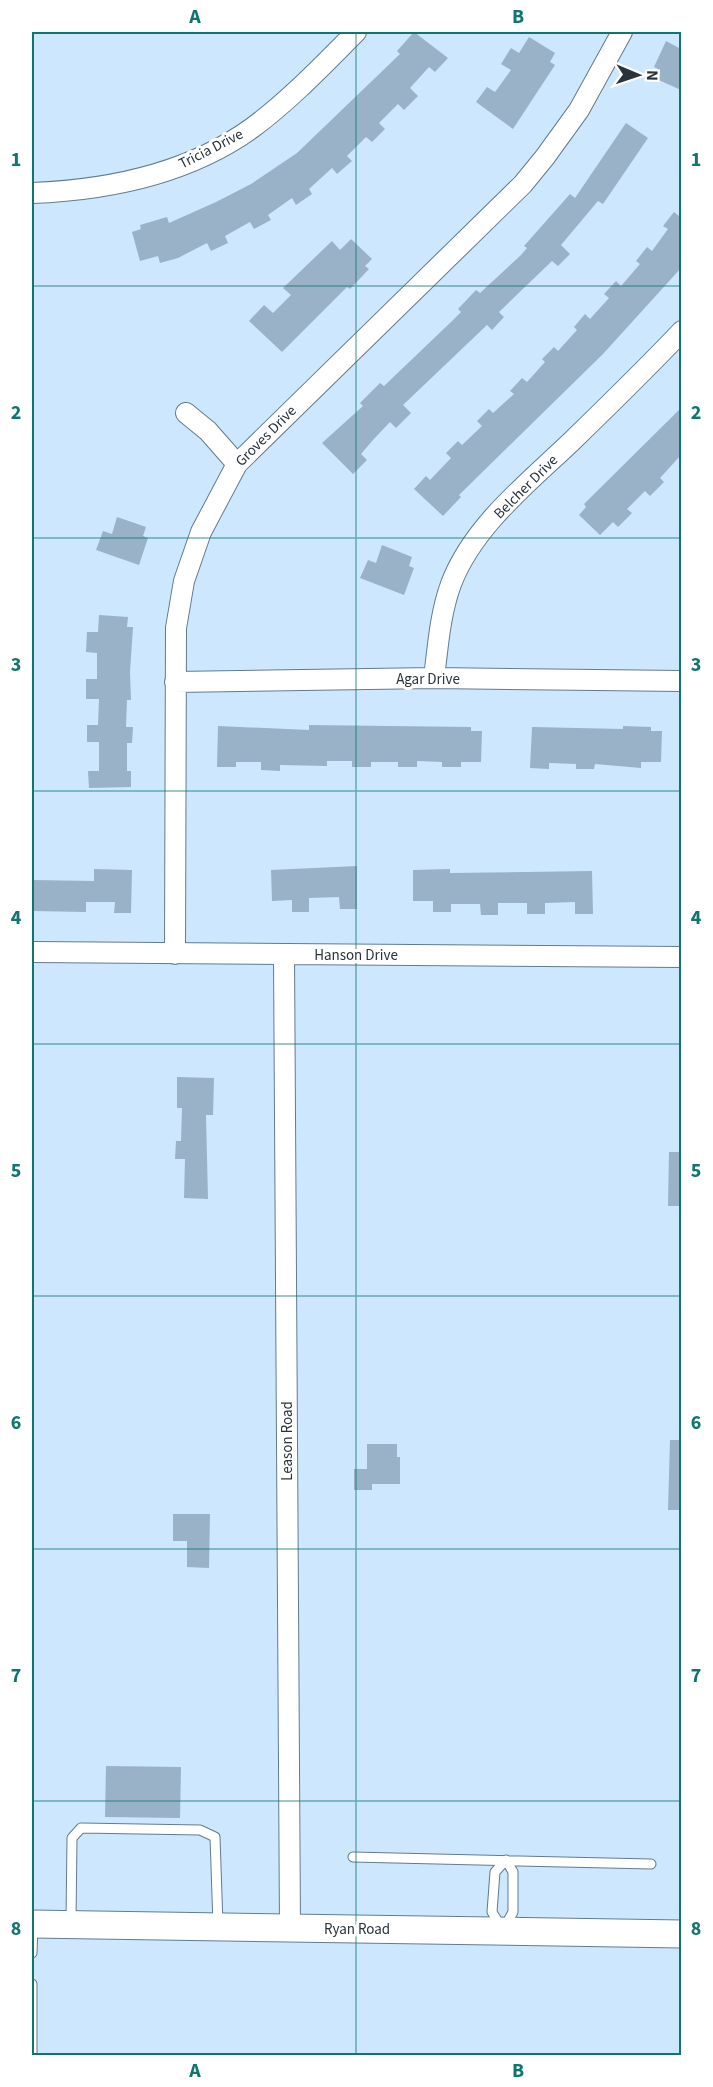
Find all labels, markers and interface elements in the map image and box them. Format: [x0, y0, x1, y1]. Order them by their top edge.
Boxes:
text: A [188, 3, 201, 31]
text: B [512, 3, 524, 31]
north arrow [608, 45, 668, 105]
text: N [641, 70, 663, 81]
street label: Tricia Drive [175, 124, 247, 174]
text: 1 [11, 146, 21, 174]
text: 1 [691, 146, 701, 174]
text: 2 [11, 399, 21, 427]
text: 2 [691, 399, 701, 427]
street label: Groves Drive [231, 401, 301, 471]
street label: Belcher Drive [489, 450, 563, 524]
text: 3 [11, 651, 21, 679]
text: 3 [691, 651, 701, 679]
street label: Agar Drive [396, 669, 460, 690]
text: 4 [11, 904, 22, 932]
text: 4 [691, 904, 702, 932]
street label: Hanson Drive [314, 945, 398, 966]
text: 5 [11, 1157, 21, 1185]
text: 5 [691, 1157, 701, 1185]
street label: Leason Road [277, 1401, 298, 1481]
text: 6 [11, 1409, 21, 1437]
text: 6 [691, 1409, 701, 1437]
text: 7 [11, 1662, 21, 1690]
text: 7 [691, 1662, 701, 1690]
text: 8 [11, 1915, 21, 1943]
text: 8 [691, 1915, 701, 1943]
street label: Ryan Road [324, 1919, 390, 1940]
text: A [188, 2057, 201, 2085]
text: B [512, 2057, 524, 2085]

